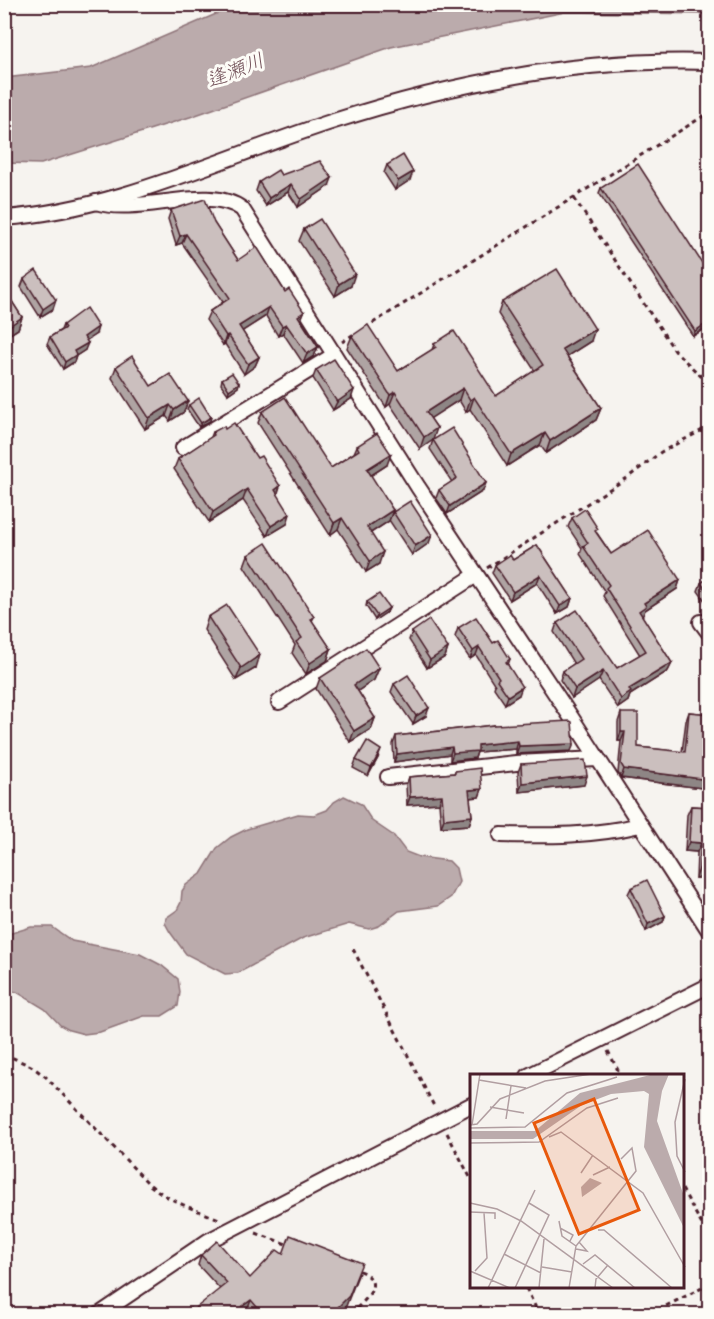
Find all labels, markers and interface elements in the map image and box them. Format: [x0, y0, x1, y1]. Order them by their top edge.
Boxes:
water label: 逢瀬川 [203, 49, 267, 92]
inset map [470, 1074, 684, 1289]

